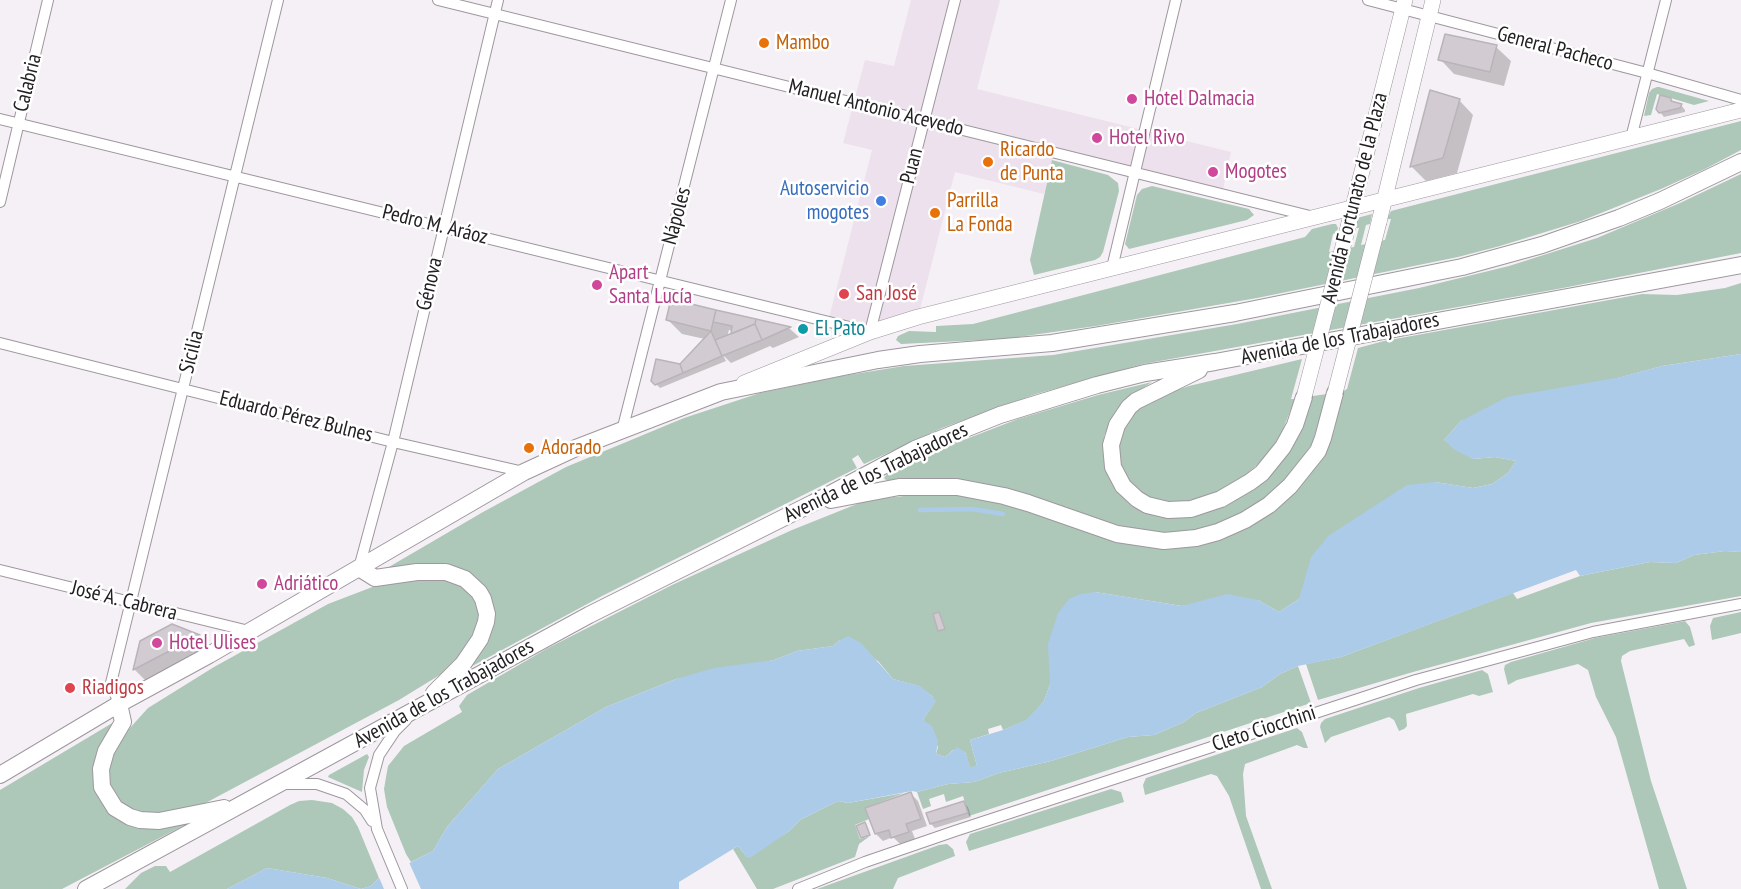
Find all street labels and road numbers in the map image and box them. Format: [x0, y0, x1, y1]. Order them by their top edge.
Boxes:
street label: General Pacheco [1494, 21, 1616, 77]
street label: Calabria [9, 51, 47, 115]
street label: Manuel Antonio Acevedo [786, 74, 966, 142]
street label: Avenida Fortunato de la Plaza [1317, 90, 1393, 306]
street label: Puan [895, 146, 929, 186]
street label: Nápoles [657, 184, 697, 248]
street label: Pedro M. Aráoz [380, 200, 490, 250]
street label: Génova [412, 255, 448, 313]
street label: Avenida de los Trabajadores [1239, 307, 1441, 371]
street label: Sicilia [175, 328, 209, 376]
street label: Eduardo Pérez Bulnes [217, 386, 375, 448]
street label: Avenida de los Trabajadores [780, 418, 972, 528]
street label: José A. Cabrera [68, 576, 180, 626]
street label: Avenida de los Trabajadores [350, 634, 538, 754]
street label: Cleto Ciocchini [1209, 700, 1319, 758]

